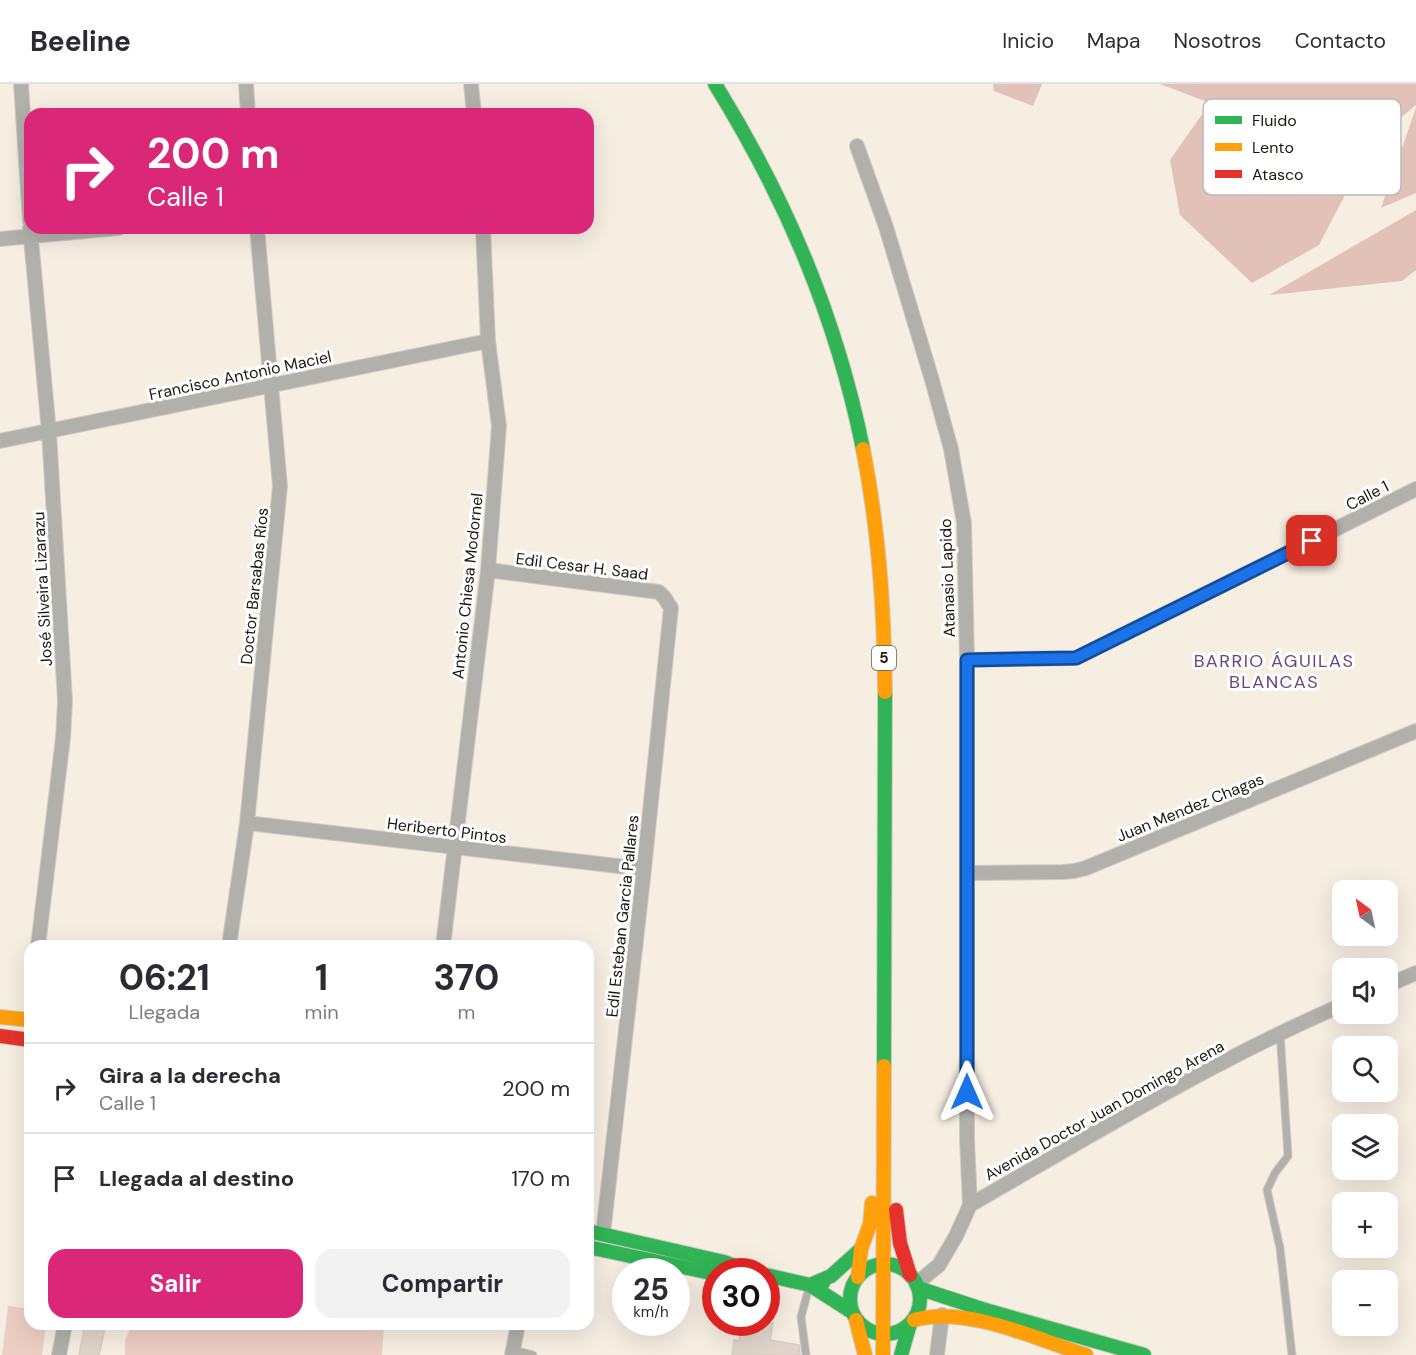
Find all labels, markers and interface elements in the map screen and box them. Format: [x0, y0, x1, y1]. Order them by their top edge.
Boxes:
text: Beeline [30, 23, 131, 60]
text: Inicio [1002, 27, 1054, 55]
text: Mapa [1087, 27, 1141, 55]
text: Nosotros [1174, 27, 1262, 55]
text: Contacto [1295, 27, 1386, 55]
legend [1203, 99, 1401, 195]
text: Fluido [1252, 110, 1297, 131]
text: 200 m [147, 126, 280, 181]
icon: right [48, 132, 126, 210]
text: Lento [1252, 137, 1294, 158]
text: Atasco [1252, 164, 1304, 185]
text: Calle 1 [147, 179, 224, 214]
street label: Francisco Antonio Maciel [147, 346, 333, 405]
street label: Calle 1 [1342, 476, 1392, 515]
street label: Antonio Chiesa Modornel [447, 492, 488, 680]
street label: Doctor Barsabas Ríos [236, 507, 273, 666]
street label: José Silveira Lizarazu [28, 511, 57, 667]
pin [1286, 515, 1337, 566]
street label: Atanasio Lapido [935, 518, 960, 638]
icon: arrive [1295, 524, 1328, 557]
street label: Edil Cesar H. Saad [515, 548, 649, 585]
road number: 5 [872, 646, 896, 670]
district label: BARRIO ÁGUILAS BLANCAS [1194, 649, 1354, 694]
street label: Juan Mendez Chagas [1114, 768, 1267, 847]
street label: Heriberto Pintos [386, 813, 508, 848]
street label: Edil Esteban Garcia Pallares [601, 814, 644, 1018]
north arrow [1332, 880, 1398, 946]
map controls [1332, 880, 1398, 1336]
text: 06:21 [119, 954, 210, 1001]
text: 1 [315, 954, 328, 1001]
text: 370 [433, 954, 499, 1001]
button: sound [1332, 958, 1398, 1024]
text: Llegada [128, 999, 200, 1025]
text: min [305, 999, 339, 1025]
text: m [457, 999, 475, 1025]
street label: Avenida Doctor Juan Domingo Arena [981, 1036, 1228, 1185]
button: search [1332, 1036, 1398, 1102]
position arrow [935, 1060, 999, 1124]
text: Gira a la derecha [99, 1061, 281, 1090]
icon: right [48, 1072, 81, 1105]
text: 200 m [502, 1074, 570, 1103]
text: Calle 1 [99, 1090, 156, 1116]
button: layers [1332, 1114, 1398, 1180]
icon: arrive [48, 1162, 81, 1195]
text: Llegada al destino [99, 1164, 294, 1193]
text: 170 m [511, 1164, 570, 1193]
button: + [1332, 1192, 1398, 1258]
button: Salir [48, 1249, 303, 1318]
button: Compartir [315, 1249, 570, 1318]
speed limit sign: 30 [702, 1258, 780, 1336]
text: 25 [633, 1270, 669, 1309]
button: − [1332, 1270, 1398, 1336]
text: km/h [633, 1302, 669, 1322]

